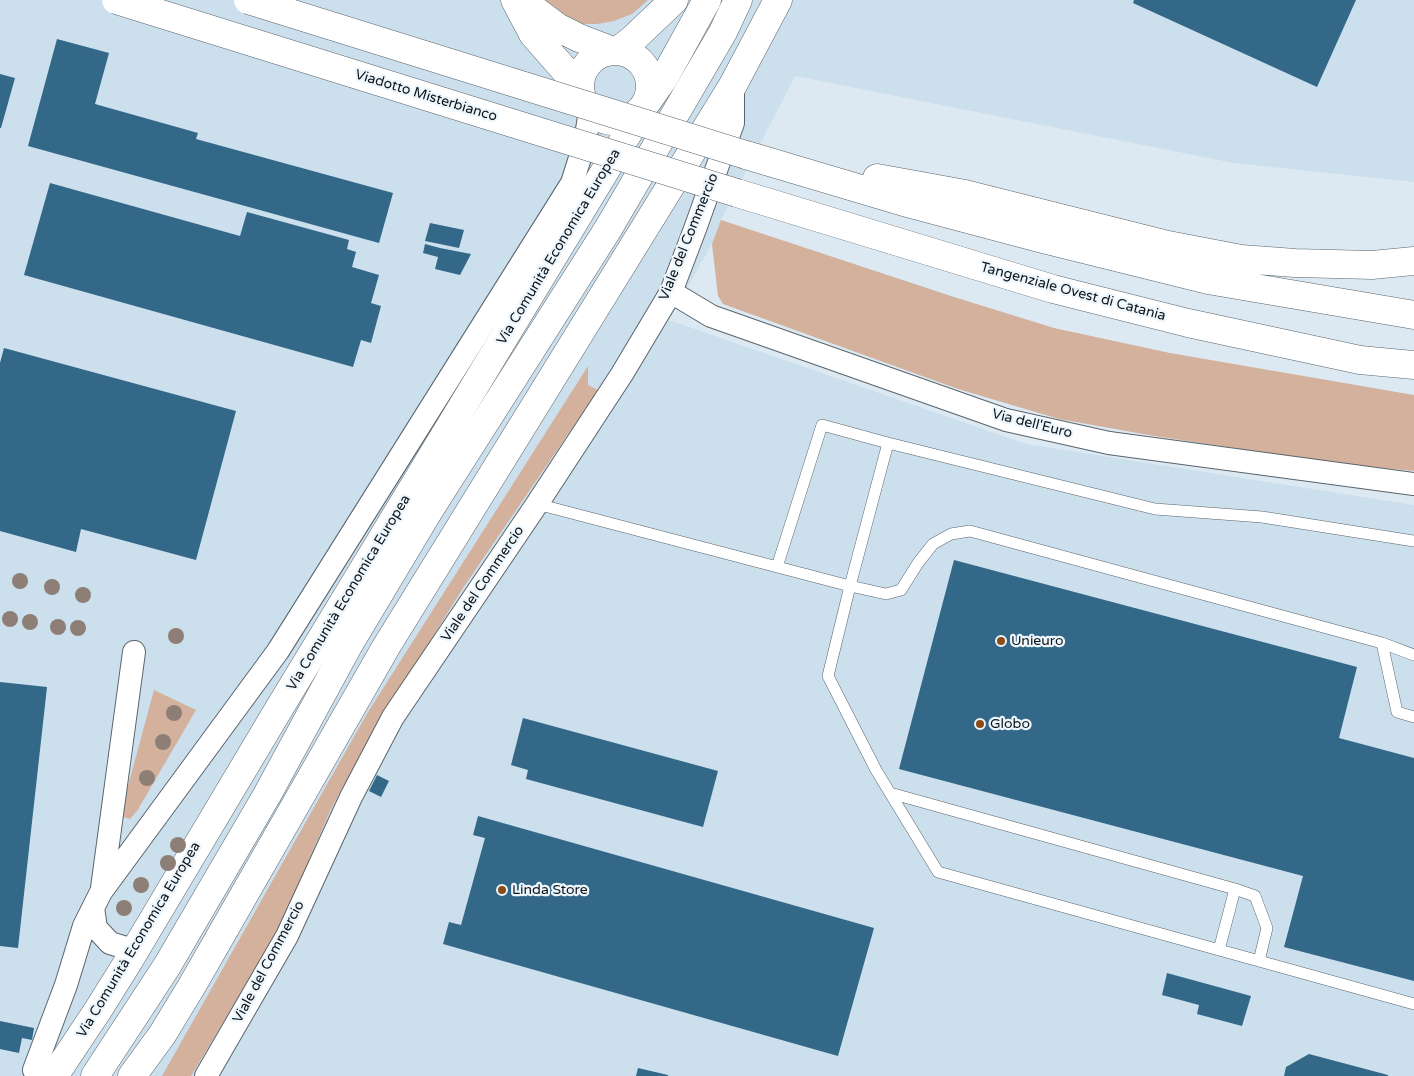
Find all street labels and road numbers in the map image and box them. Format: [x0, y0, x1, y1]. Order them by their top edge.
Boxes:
street label: Viadotto Misterbianco [353, 66, 499, 126]
street label: Via Comunità Economica Europea [494, 146, 624, 348]
street label: Viale del Commercio [656, 171, 722, 303]
street label: Tangenziale Ovest di Catania [978, 259, 1168, 325]
street label: Via dell'Euro [990, 406, 1074, 442]
street label: Via Comunità Economica Europea [284, 492, 414, 694]
street label: Viale del Commercio [438, 523, 528, 645]
street label: Via Comunità Economica Europea [74, 839, 204, 1041]
street label: Viale del Commercio [230, 898, 308, 1026]

